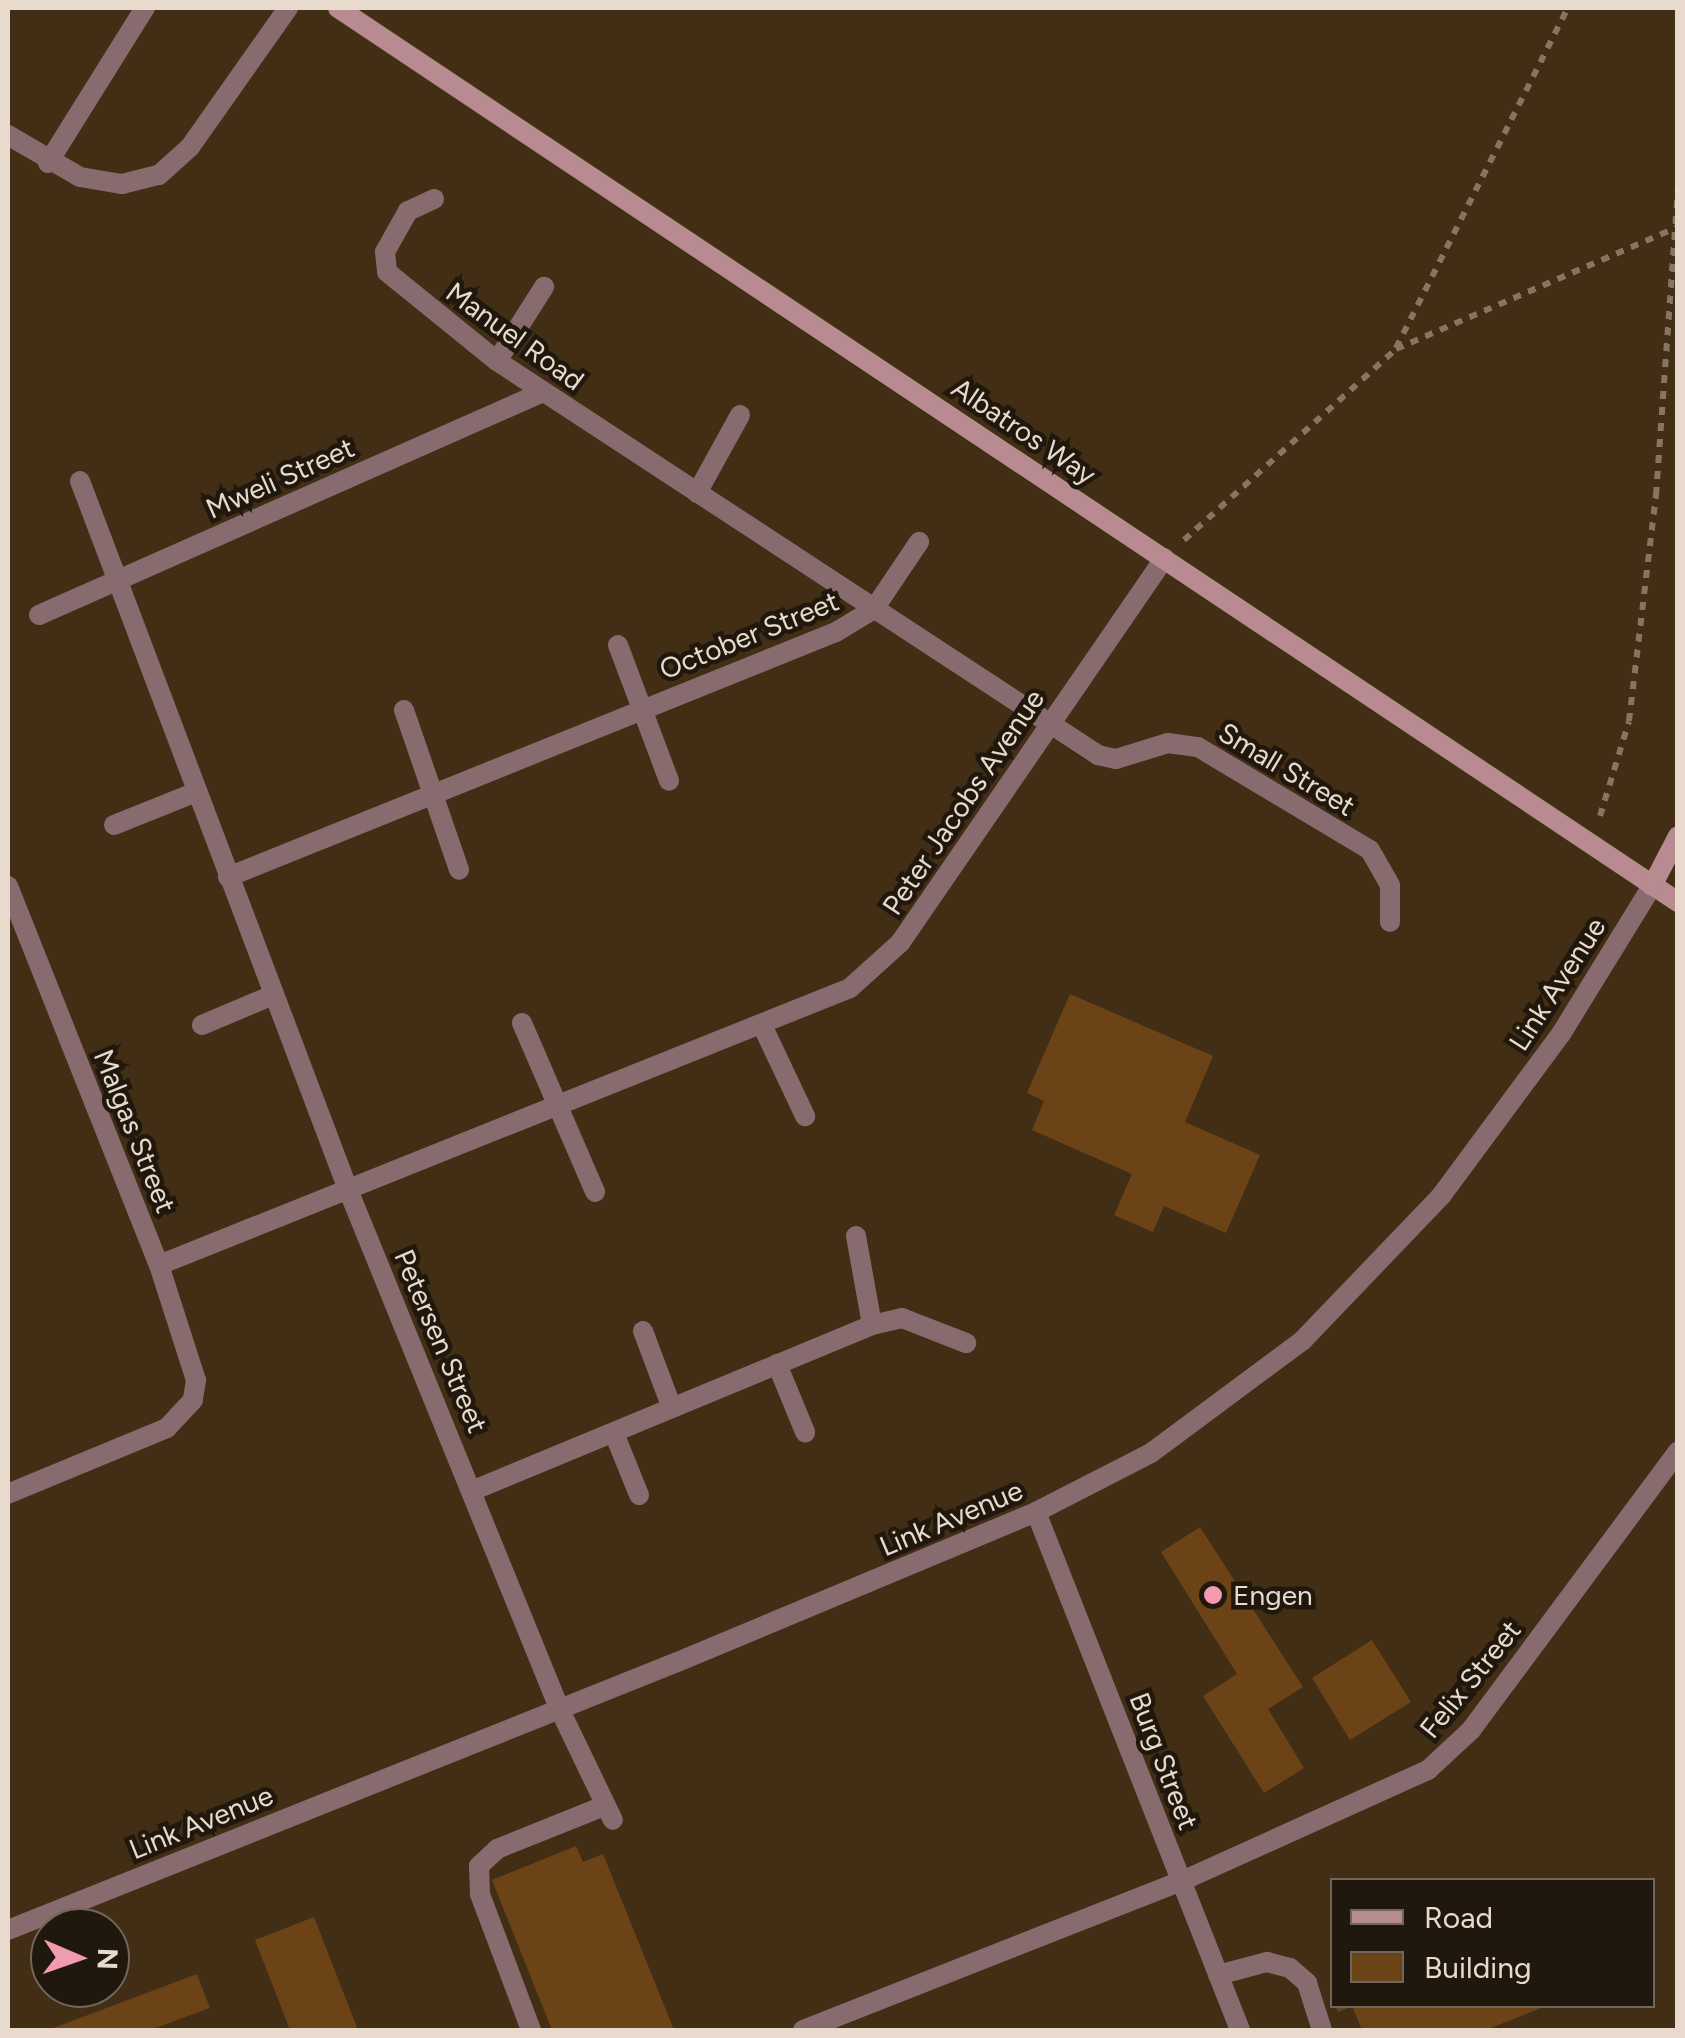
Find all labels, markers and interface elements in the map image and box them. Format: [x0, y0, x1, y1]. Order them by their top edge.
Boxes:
street label: Manuel Road [440, 275, 590, 397]
street label: Albatros Way [946, 370, 1102, 492]
street label: Mweli Street [201, 430, 359, 526]
street label: October Street [655, 584, 843, 686]
street label: Peter Jacobs Avenue [875, 683, 1051, 921]
street label: Small Street [1213, 715, 1361, 823]
street label: Link Avenue [1502, 911, 1612, 1057]
street label: Malgas Street [87, 1044, 183, 1218]
street label: Petersen Street [387, 1244, 495, 1438]
street label: Link Avenue [875, 1473, 1027, 1563]
place label: Engen [1233, 1578, 1313, 1612]
marker: Engen [1202, 1584, 1224, 1606]
street label: Felix Street [1412, 1613, 1528, 1745]
street label: Burg Street [1123, 1688, 1205, 1834]
street label: Link Avenue [124, 1778, 278, 1866]
legend [1330, 1878, 1655, 2008]
text: Road [1424, 1899, 1493, 1936]
north arrow [30, 1908, 130, 2008]
text: N [91, 1948, 125, 1970]
text: Building [1424, 1949, 1532, 1986]

